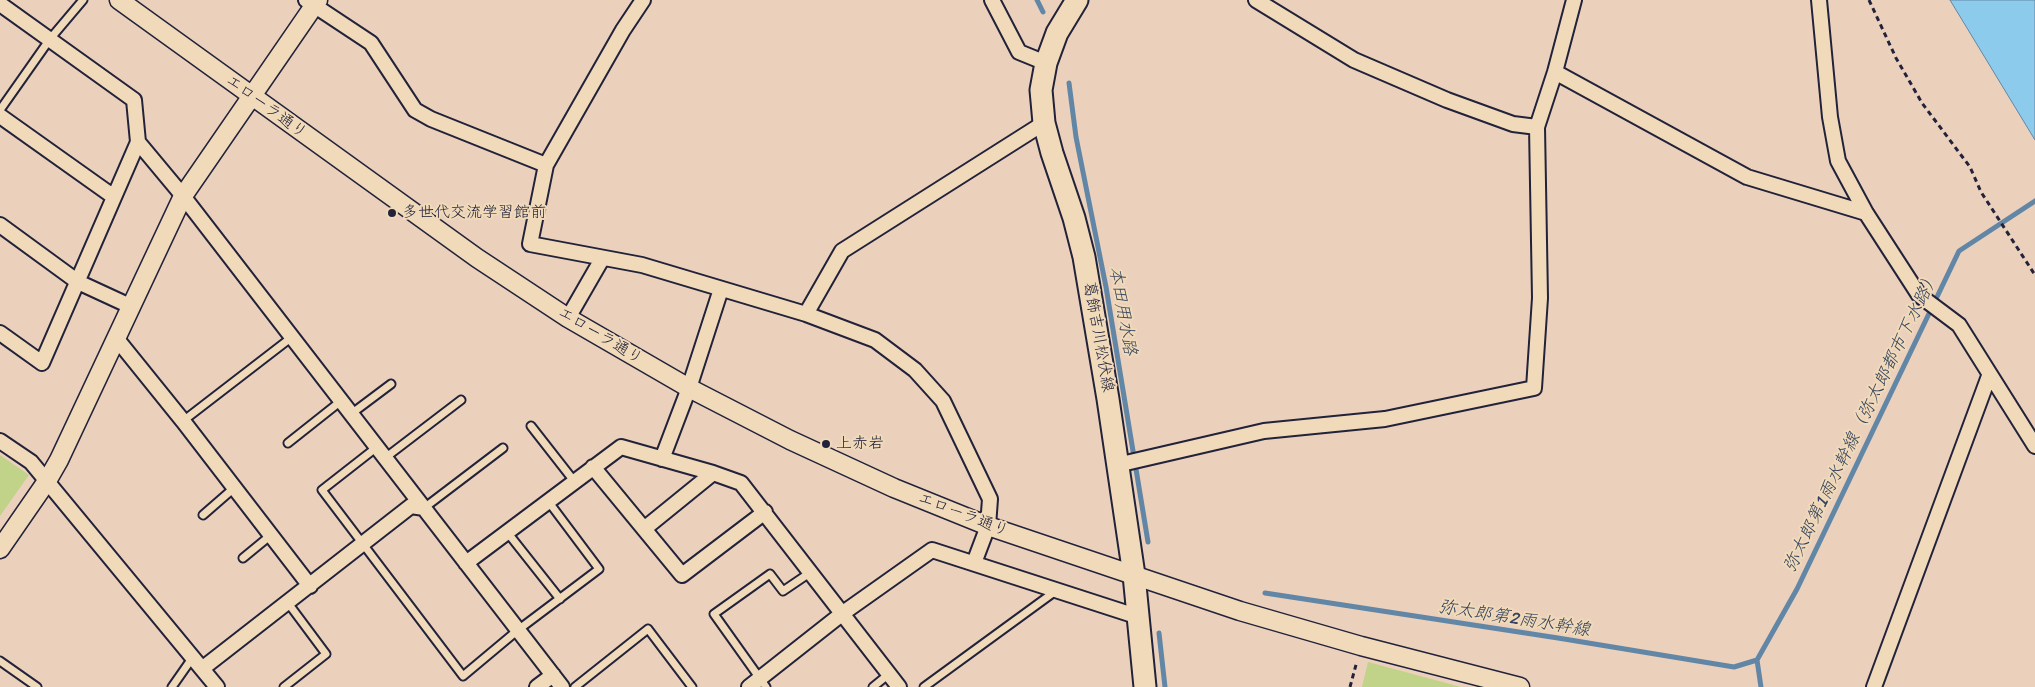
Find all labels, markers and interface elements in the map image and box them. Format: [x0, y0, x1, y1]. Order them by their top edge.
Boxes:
street label: エローラ通り [222, 71, 310, 143]
place label: 多世代交流学習館前 [402, 203, 546, 223]
marker: 多世代交流学習館前 [386, 207, 398, 219]
water label: 本田用水路 [1104, 265, 1140, 357]
water label: 弥太郎第1雨水幹線（弥太郎都市下水路） [1779, 268, 1945, 576]
street label: 葛飾吉川松伏線 [1079, 280, 1117, 394]
street label: エローラ通り [554, 303, 646, 369]
place label: 上赤岩 [836, 434, 884, 454]
marker: 上赤岩 [820, 438, 832, 450]
street label: エローラ通り [915, 489, 1011, 541]
water label: 弥太郎第2雨水幹線 [1437, 596, 1591, 642]

